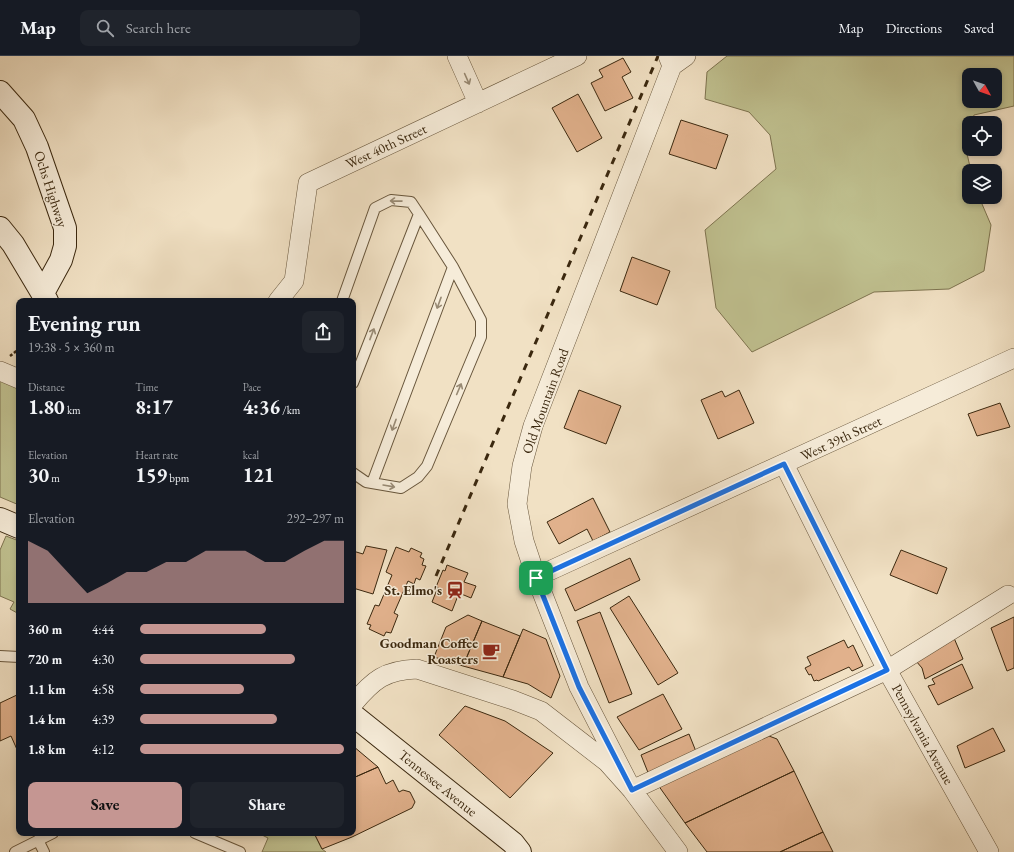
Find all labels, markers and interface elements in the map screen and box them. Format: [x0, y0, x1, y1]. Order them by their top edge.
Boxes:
search box [80, 10, 360, 46]
text: Map [20, 15, 56, 40]
icon: search [94, 17, 116, 39]
text: Search here [126, 18, 191, 37]
text: Map [838, 19, 864, 37]
text: Directions [886, 19, 942, 37]
text: Saved [964, 19, 994, 37]
north arrow [962, 68, 1002, 108]
map controls [962, 68, 1002, 204]
one-way arrow [464, 73, 471, 85]
button: locate [962, 116, 1002, 156]
street label: West 40th Street [343, 119, 430, 173]
street label: Ochs Highway [30, 148, 72, 230]
button: layers [962, 164, 1002, 204]
one-way arrow [390, 197, 403, 205]
one-way arrow [435, 297, 443, 309]
text: Evening run [28, 309, 141, 338]
button: share [302, 311, 344, 353]
one-way arrow [369, 329, 377, 341]
text: 19:38 · 5 × 360 m [28, 339, 115, 356]
street label: Old Mountain Road [518, 345, 573, 456]
text: Distance [28, 380, 65, 394]
text: Time [135, 380, 158, 394]
text: Pace [243, 380, 261, 394]
one-way arrow [456, 384, 463, 396]
text: 1.80 [28, 394, 65, 420]
text: 8:17 [135, 394, 173, 420]
text: 4:36 [243, 394, 280, 420]
text: km [65, 403, 81, 417]
text: /km [280, 403, 300, 417]
street label: West 39th Street [798, 411, 885, 465]
one-way arrow [390, 419, 397, 432]
text: Elevation [28, 448, 68, 462]
text: Heart rate [135, 448, 178, 462]
text: kcal [243, 448, 259, 462]
text: 30 [28, 462, 49, 488]
text: 159 [135, 462, 167, 488]
text: 121 [243, 462, 274, 488]
text: m [49, 471, 60, 485]
text: bpm [167, 471, 189, 485]
one-way arrow [382, 482, 395, 490]
text: Elevation [28, 510, 75, 527]
text: 292–297 m [287, 510, 344, 527]
pin [519, 561, 553, 595]
icon: arrive [525, 567, 547, 589]
station icon: St. Elmo's [445, 580, 465, 600]
place label: St. Elmo's [384, 581, 442, 599]
text: 360 m [28, 621, 62, 638]
text: 4:44 [92, 621, 114, 638]
place label: Goodman Coffee Roasters [380, 634, 478, 668]
cafe icon: Goodman Coffee Roasters [481, 641, 501, 661]
text: 720 m [28, 651, 62, 668]
text: 4:30 [92, 651, 114, 668]
text: 1.1 km [28, 681, 66, 698]
text: 4:58 [92, 681, 114, 698]
street label: Pennsylvania Avenue [888, 681, 958, 788]
text: 1.4 km [28, 711, 66, 728]
text: 4:39 [92, 711, 114, 728]
text: 1.8 km [28, 741, 66, 758]
text: 4:12 [92, 741, 114, 758]
street label: Tennessee Avenue [395, 746, 482, 821]
button: Save [28, 782, 182, 828]
button: Share [190, 782, 344, 828]

